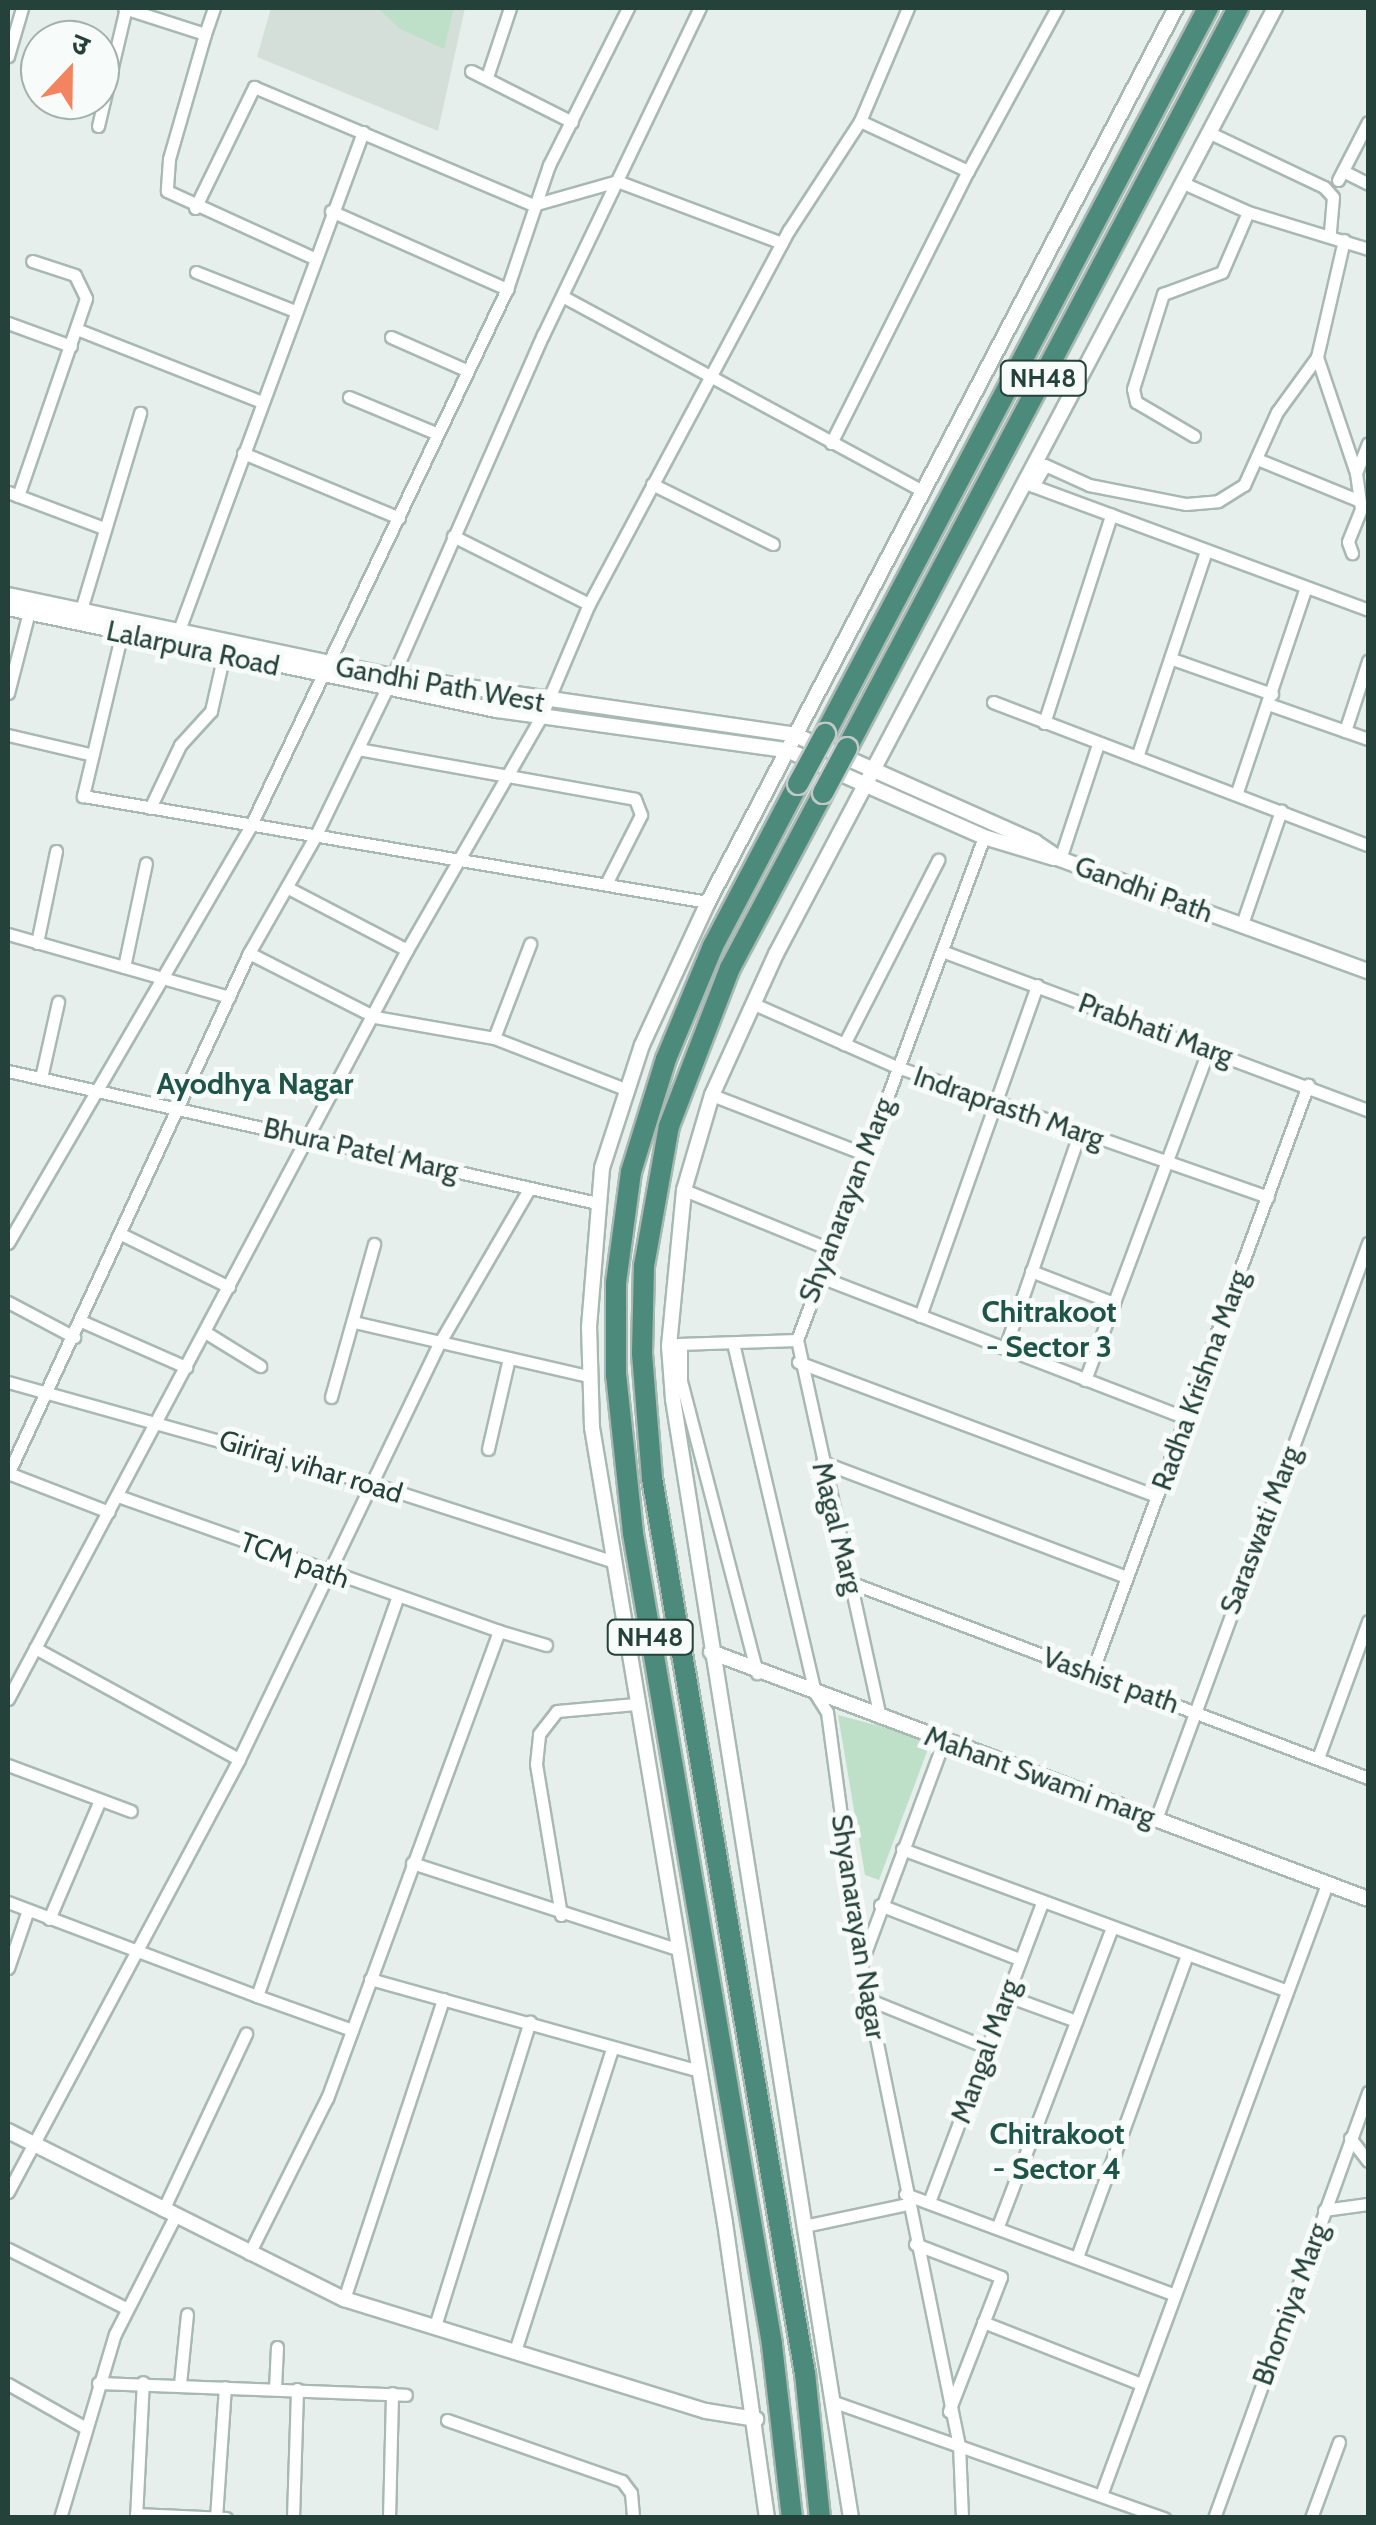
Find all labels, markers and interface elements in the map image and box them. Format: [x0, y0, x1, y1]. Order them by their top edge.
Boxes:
north arrow [20, 20, 120, 120]
text: उ [67, 25, 94, 63]
road number: NH48 [998, 358, 1088, 398]
street label: Lalarpura Road [104, 613, 282, 683]
street label: Gandhi Path West [333, 649, 547, 719]
street label: Gandhi Path [1070, 849, 1218, 929]
street label: Prabhati Marg [1074, 985, 1238, 1073]
street label: Indraprasth Marg [909, 1059, 1109, 1155]
district label: Ayodhya Nagar [157, 1066, 353, 1102]
street label: Shyanarayan Marg [791, 1093, 901, 1307]
street label: Bhura Patel Marg [260, 1110, 462, 1188]
street label: Radha Krishna Marg [1145, 1265, 1255, 1495]
district label: Chitrakoot - Sector 3 [981, 1294, 1117, 1364]
street label: Giriraj vihar road [215, 1422, 407, 1510]
street label: Saraswati Marg [1213, 1441, 1307, 1619]
street label: Magal Marg [805, 1458, 871, 1598]
street label: TCM path [236, 1525, 354, 1595]
road number: NH48 [605, 1617, 695, 1657]
street label: Vashist path [1038, 1640, 1184, 1720]
street label: Mahant Swami marg [920, 1719, 1160, 1833]
street label: Shyanarayan Nagar [825, 1812, 893, 2042]
street label: Mangal Marg [943, 1975, 1027, 2127]
district label: Chitrakoot - Sector 4 [989, 2116, 1125, 2186]
street label: Bhomiya Marg [1245, 2218, 1335, 2390]

